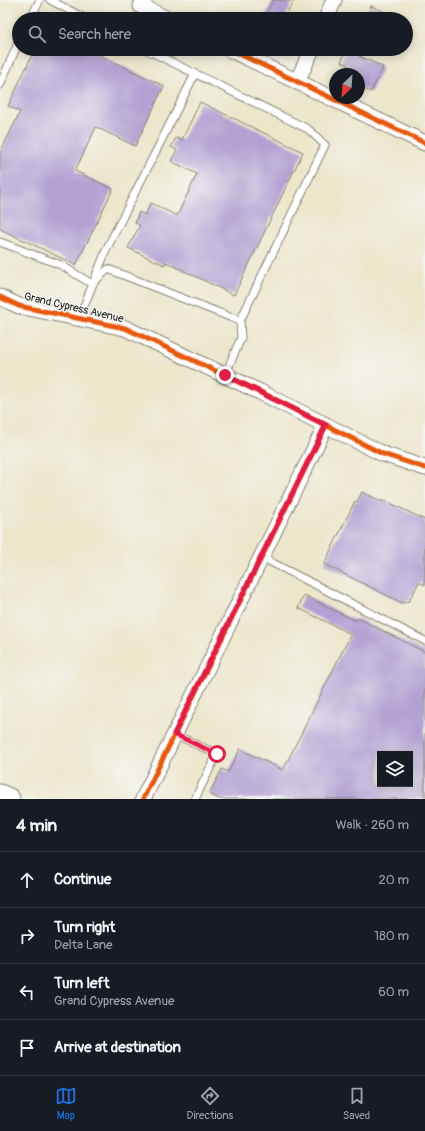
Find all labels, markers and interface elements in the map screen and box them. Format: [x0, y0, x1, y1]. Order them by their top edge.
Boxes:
search box [12, 12, 413, 56]
icon: search [26, 23, 48, 45]
text: Search here [58, 25, 131, 44]
north arrow [329, 68, 365, 104]
street label: Grand Cypress Avenue [23, 290, 126, 325]
route end [216, 366, 234, 384]
route start [208, 745, 226, 763]
map controls [377, 751, 413, 787]
button: layers [377, 751, 413, 787]
text: 4 min [16, 815, 57, 836]
text: Walk · 260 m [335, 817, 409, 833]
icon: ahead [16, 869, 38, 891]
text: Continue [54, 870, 112, 889]
text: 20 m [378, 872, 409, 888]
text: Turn right [54, 918, 115, 937]
icon: right [16, 925, 38, 947]
text: 180 m [374, 928, 409, 944]
text: Delta Lane [54, 937, 113, 953]
text: Turn left [54, 974, 110, 993]
icon: left [16, 981, 38, 1003]
text: 60 m [378, 984, 409, 1000]
text: Grand Cypress Avenue [54, 993, 174, 1009]
icon: arrive [16, 1037, 38, 1059]
text: Arrive at destination [54, 1038, 181, 1057]
tab: Map [55, 1085, 77, 1122]
tab: Directions [187, 1085, 233, 1122]
tab: Saved [343, 1085, 370, 1122]

